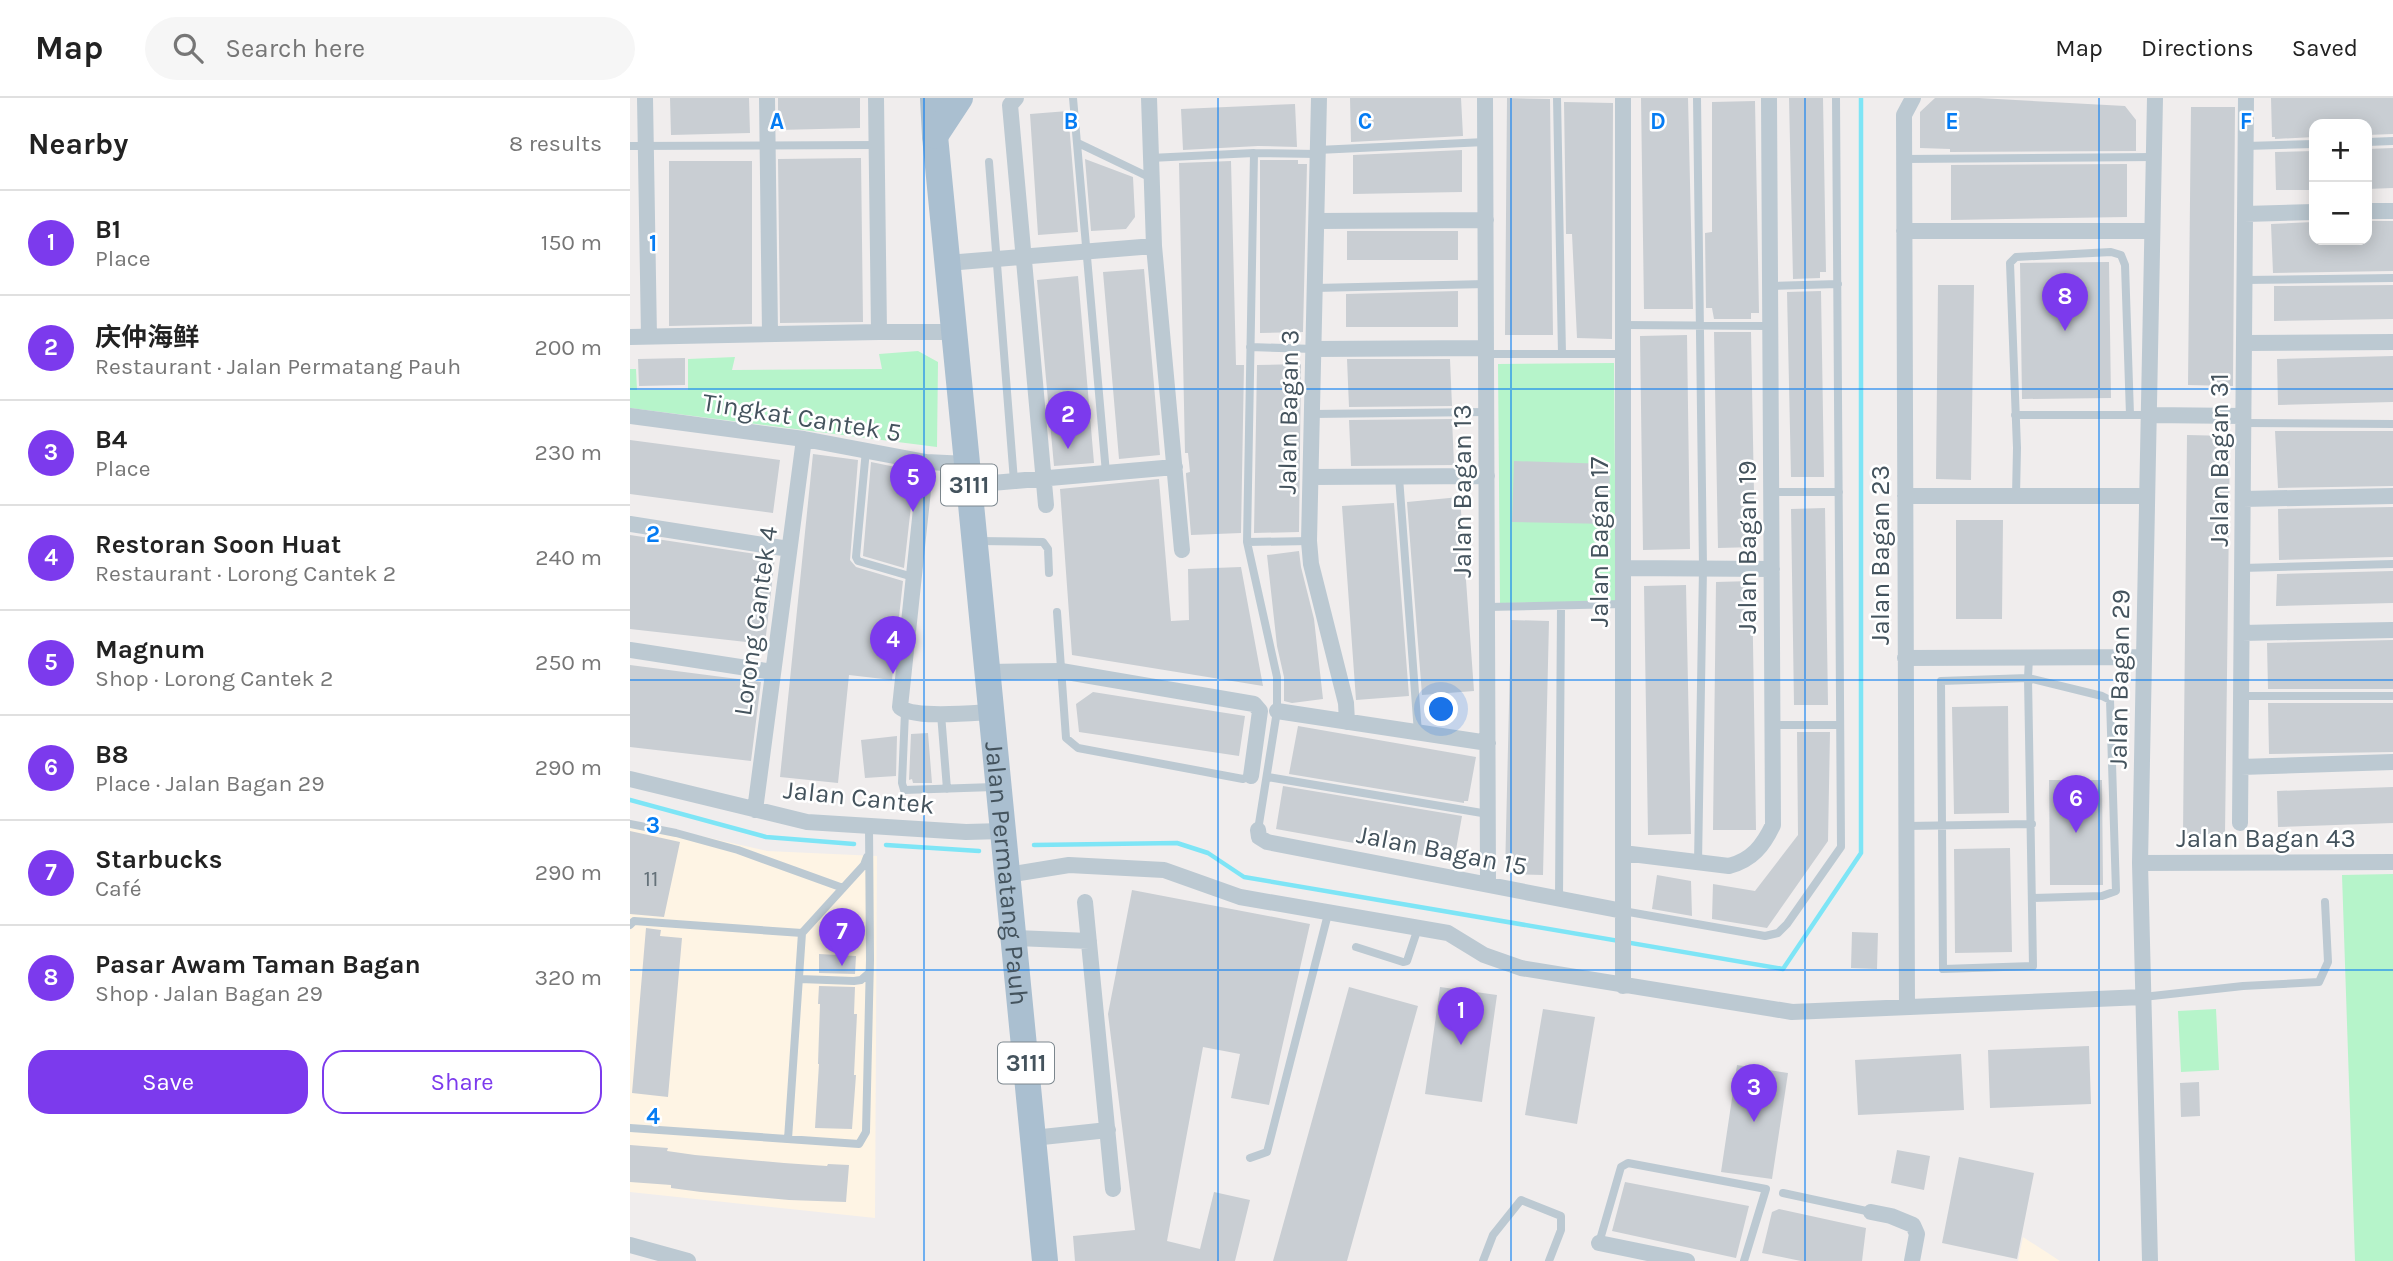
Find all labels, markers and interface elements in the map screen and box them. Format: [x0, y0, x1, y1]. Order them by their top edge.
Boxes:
search box [145, 17, 635, 80]
text: Map [35, 29, 103, 67]
icon: search [169, 29, 207, 67]
text: Search here [225, 33, 365, 64]
text: Map [2055, 34, 2103, 62]
text: Directions [2141, 34, 2254, 62]
text: Saved [2292, 34, 2358, 62]
text: A [770, 108, 784, 135]
text: B [1064, 108, 1078, 135]
text: C [1358, 108, 1372, 135]
text: D [1650, 108, 1666, 135]
text: E [1945, 108, 1959, 135]
text: F [2240, 108, 2252, 135]
map controls [2309, 119, 2372, 245]
button: + [2309, 119, 2372, 182]
text: Nearby [28, 126, 128, 162]
text: 8 results [509, 130, 602, 157]
button: − [2309, 182, 2372, 245]
text: B1 [95, 214, 121, 245]
text: 1 [47, 229, 55, 256]
text: 150 m [541, 229, 602, 256]
text: 1 [649, 230, 657, 257]
text: Place [95, 245, 151, 272]
pin: 8 [2042, 273, 2088, 331]
text: 庆仲海鲜 [95, 322, 199, 353]
street label: Jalan Bagan 3 [1272, 329, 1305, 495]
text: 2 [44, 334, 58, 361]
text: 200 m [534, 334, 602, 361]
text: Restaurant · Jalan Permatang Pauh [95, 353, 461, 380]
street label: Jalan Bagan 31 [2204, 373, 2235, 547]
street label: Tingkat Cantek 5 [700, 386, 903, 448]
pin: 2 [1045, 391, 1091, 449]
street label: Jalan Bagan 13 [1447, 404, 1478, 578]
text: B4 [95, 424, 127, 455]
text: 3 [44, 439, 58, 466]
text: 230 m [534, 439, 602, 466]
pin: 5 [890, 454, 936, 512]
text: Place [95, 455, 151, 482]
street label: Jalan Bagan 17 [1584, 457, 1615, 627]
street label: Jalan Bagan 19 [1732, 460, 1763, 634]
road number: 3111 [941, 464, 997, 506]
street label: Jalan Bagan 23 [1865, 465, 1896, 645]
text: 2 [646, 521, 660, 548]
street label: Lorong Cantek 4 [727, 524, 784, 718]
text: Restoran Soon Huat [95, 529, 341, 560]
text: 4 [44, 544, 58, 571]
text: 240 m [535, 544, 602, 571]
text: Restaurant · Lorong Cantek 2 [95, 560, 396, 587]
street label: Jalan Bagan 29 [2102, 589, 2137, 769]
pin: 4 [870, 616, 916, 674]
text: Magnum [95, 634, 205, 665]
text: 5 [44, 649, 58, 676]
text: 250 m [535, 649, 602, 676]
text: Shop · Lorong Cantek 2 [95, 665, 333, 692]
your location [1424, 692, 1458, 726]
text: B8 [95, 739, 129, 770]
street label: Jalan Permatang Pauh [978, 740, 1035, 1007]
text: 6 [44, 754, 58, 781]
text: 290 m [535, 754, 602, 781]
text: Place · Jalan Bagan 29 [95, 770, 325, 797]
street label: Jalan Cantek [782, 774, 936, 821]
pin: 6 [2053, 775, 2099, 833]
text: 3 [646, 812, 660, 839]
street label: Jalan Bagan 15 [1354, 819, 1530, 882]
street label: Jalan Bagan 43 [2176, 823, 2356, 854]
text: Starbucks [95, 844, 222, 875]
text: 7 [45, 859, 57, 886]
text: 290 m [535, 859, 602, 886]
house number: 11 [643, 865, 659, 892]
text: Café [95, 875, 141, 902]
pin: 7 [819, 908, 865, 966]
text: Pasar Awam Taman Bagan [95, 949, 421, 980]
text: 8 [44, 964, 58, 991]
text: 320 m [534, 964, 602, 991]
text: Shop · Jalan Bagan 29 [95, 980, 323, 1007]
pin: 1 [1438, 987, 1484, 1045]
road number: 3111 [998, 1043, 1054, 1084]
button: Save [28, 1050, 308, 1114]
button: Share [322, 1050, 602, 1114]
pin: 3 [1731, 1064, 1777, 1122]
text: 4 [646, 1103, 660, 1130]

